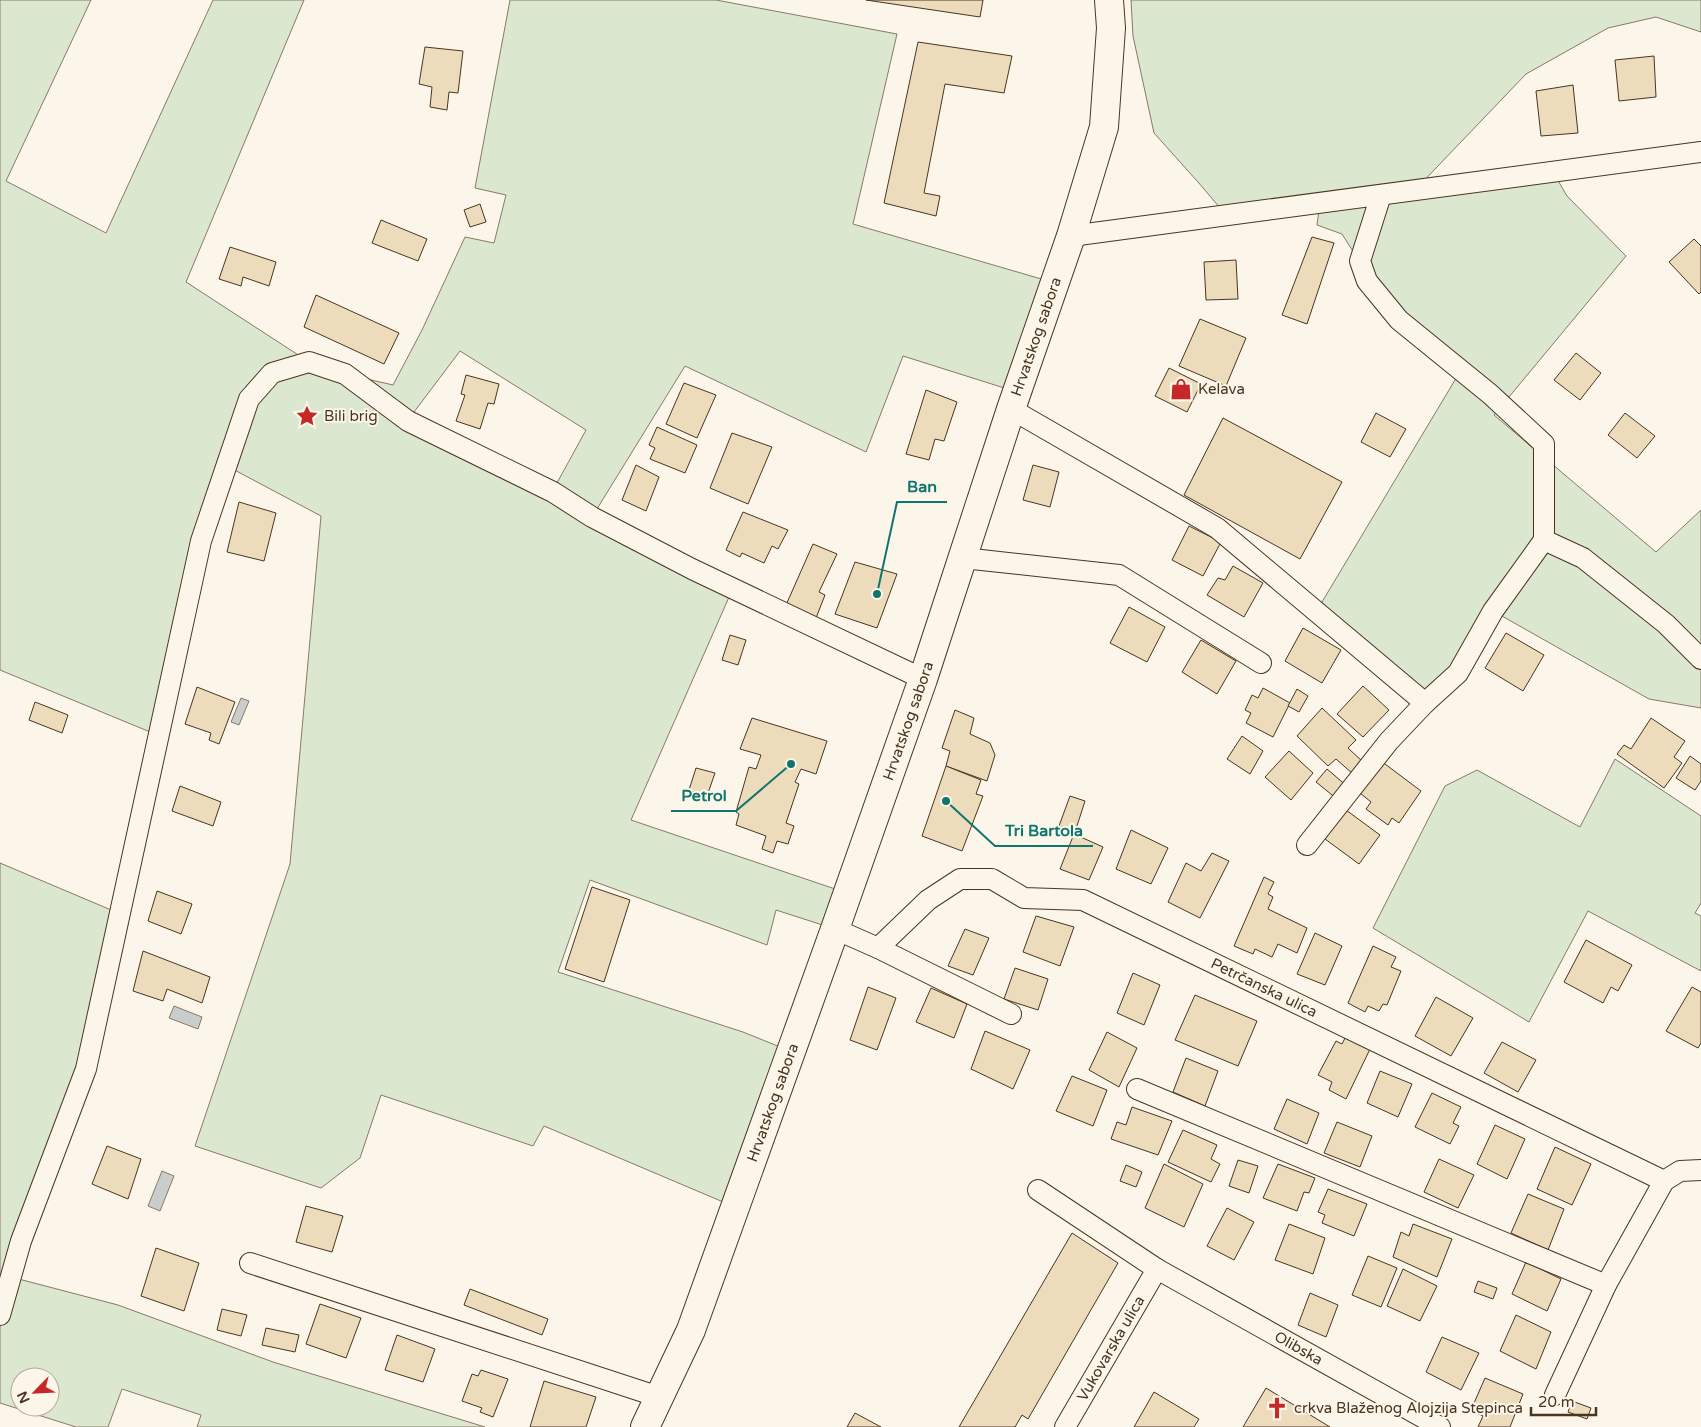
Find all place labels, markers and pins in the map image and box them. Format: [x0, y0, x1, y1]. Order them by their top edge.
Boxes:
shop icon: Kelava [1168, 376, 1194, 402]
place label: Kelava [1198, 380, 1245, 398]
place icon: Bili brig [294, 403, 320, 429]
place label: Bili brig [324, 407, 378, 425]
callout: Ban [897, 471, 947, 502]
callout: Petrol [671, 780, 736, 811]
callout: Tri Bartola [995, 815, 1093, 846]
church icon: crkva Blaženog Alojzija Stepinca [1264, 1395, 1290, 1421]
place label: crkva Blaženog Alojzija Stepinca [1294, 1399, 1523, 1417]

